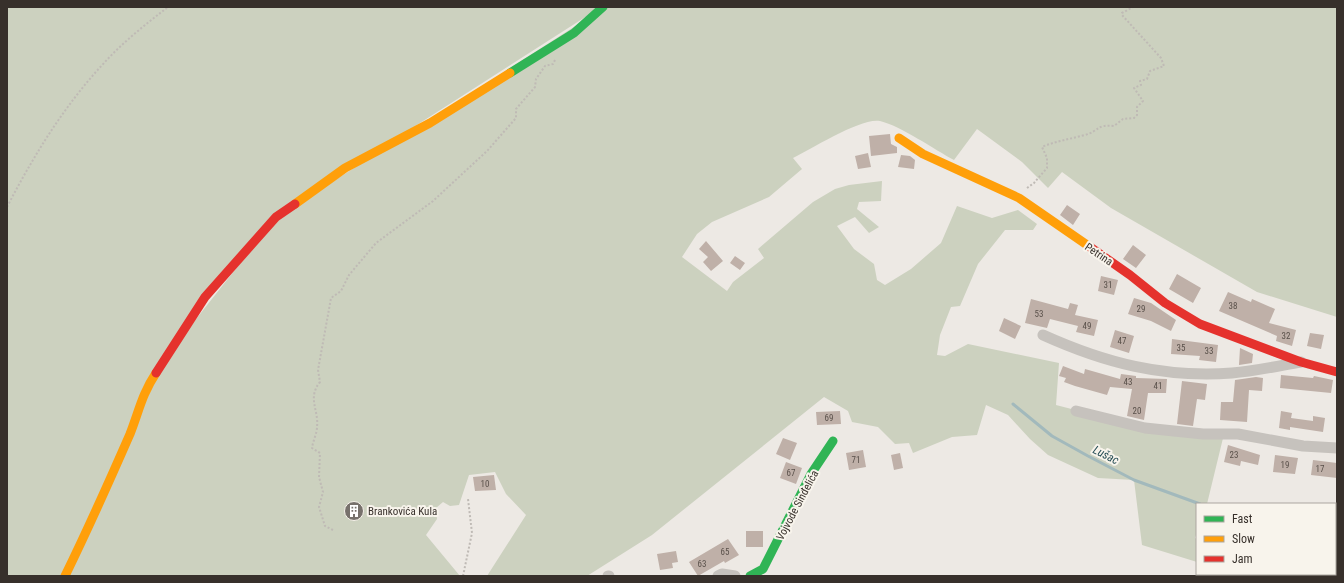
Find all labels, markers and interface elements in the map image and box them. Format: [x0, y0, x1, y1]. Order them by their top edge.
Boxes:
street label: Petrina [1082, 240, 1115, 268]
house number: 31 [1104, 280, 1112, 290]
house number: 38 [1229, 301, 1237, 311]
house number: 29 [1137, 304, 1145, 314]
house number: 53 [1035, 309, 1043, 319]
house number: 49 [1083, 321, 1091, 331]
house number: 32 [1282, 331, 1291, 341]
house number: 47 [1118, 336, 1127, 346]
house number: 35 [1177, 343, 1186, 353]
house number: 33 [1205, 346, 1213, 356]
house number: 43 [1124, 377, 1132, 387]
house number: 41 [1154, 381, 1162, 391]
house number: 20 [1133, 406, 1141, 416]
house number: 69 [825, 413, 833, 423]
water label: Lušac [1091, 443, 1122, 468]
house number: 23 [1230, 450, 1238, 460]
house number: 71 [852, 455, 860, 465]
house number: 19 [1281, 460, 1289, 470]
house number: 17 [1316, 464, 1325, 474]
street label: Vojvode Sinđelića [774, 468, 821, 542]
house number: 67 [787, 468, 796, 478]
house number: 10 [481, 479, 489, 489]
building icon: Brankovića Kula [343, 500, 365, 522]
legend [1196, 503, 1336, 575]
place label: Brankovića Kula [368, 505, 437, 518]
text: Fast [1232, 512, 1253, 526]
text: Slow [1232, 532, 1255, 546]
house number: 65 [721, 547, 730, 557]
text: Jam [1232, 552, 1253, 566]
house number: 63 [698, 559, 706, 569]

